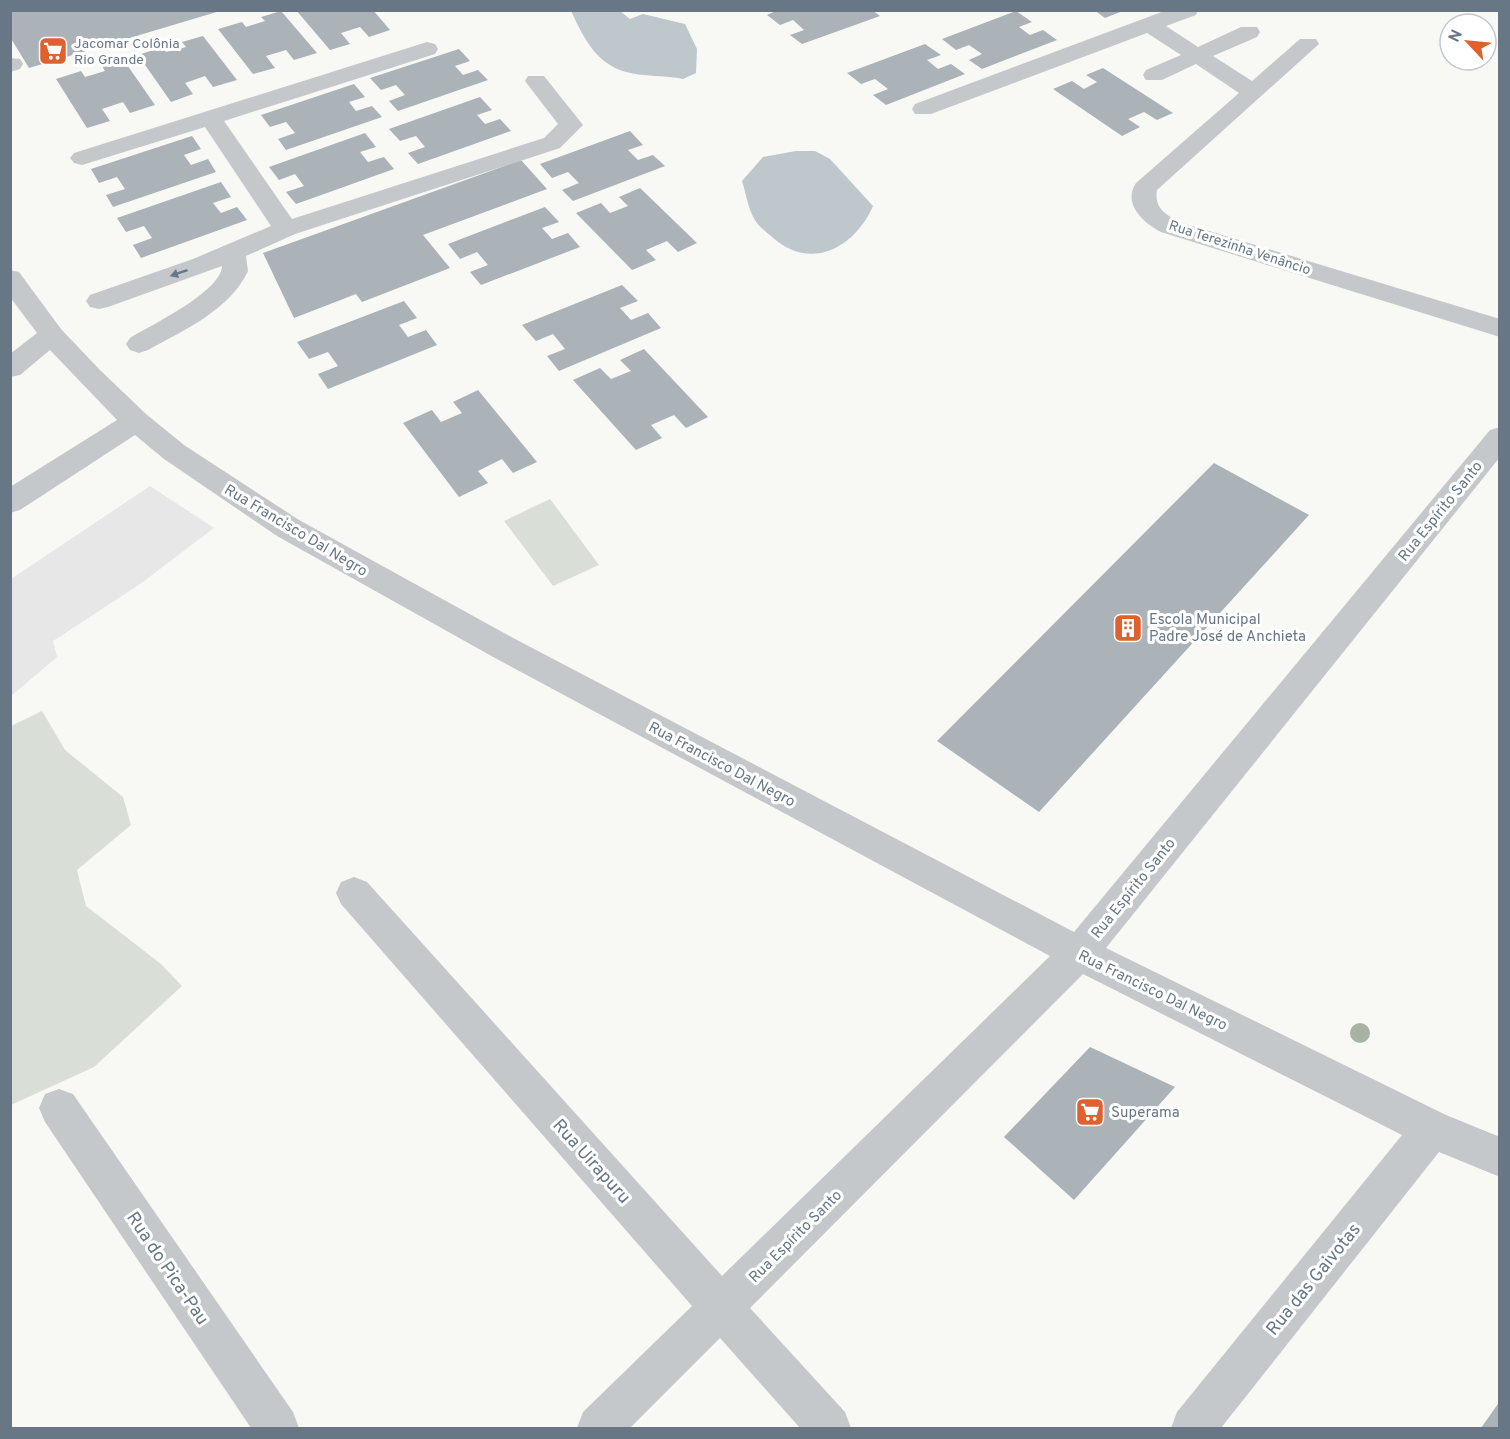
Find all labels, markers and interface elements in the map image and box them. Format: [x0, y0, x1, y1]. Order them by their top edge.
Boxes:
north arrow [1438, 12, 1498, 72]
text: N [1445, 27, 1468, 46]
supermarket icon: Jacomar Colônia Rio Grande [37, 35, 69, 67]
place label: Jacomar Colônia Rio Grande [74, 36, 180, 69]
street label: Rua Terezinha Venâncio [1167, 217, 1313, 279]
one-way arrow [170, 269, 188, 279]
street label: Rua Espírito Santo [1395, 458, 1488, 566]
street label: Rua Francisco Dal Negro [220, 481, 370, 582]
place label: Escola Municipal Padre José de Anchieta [1149, 611, 1306, 647]
building icon: Escola Municipal Padre José de Anchieta [1112, 612, 1144, 644]
street label: Rua Francisco Dal Negro [645, 719, 798, 812]
street label: Rua Espírito Santo [1088, 835, 1181, 943]
street label: Rua Francisco Dal Negro [1075, 947, 1230, 1036]
supermarket icon: Superama [1074, 1096, 1106, 1128]
place label: Superama [1111, 1104, 1180, 1123]
street label: Rua Uirapuru [547, 1115, 635, 1209]
street label: Rua Espírito Santo [746, 1187, 847, 1288]
street label: Rua do Pica-Pau [120, 1208, 213, 1330]
street label: Rua das Gaivotas [1262, 1219, 1366, 1341]

